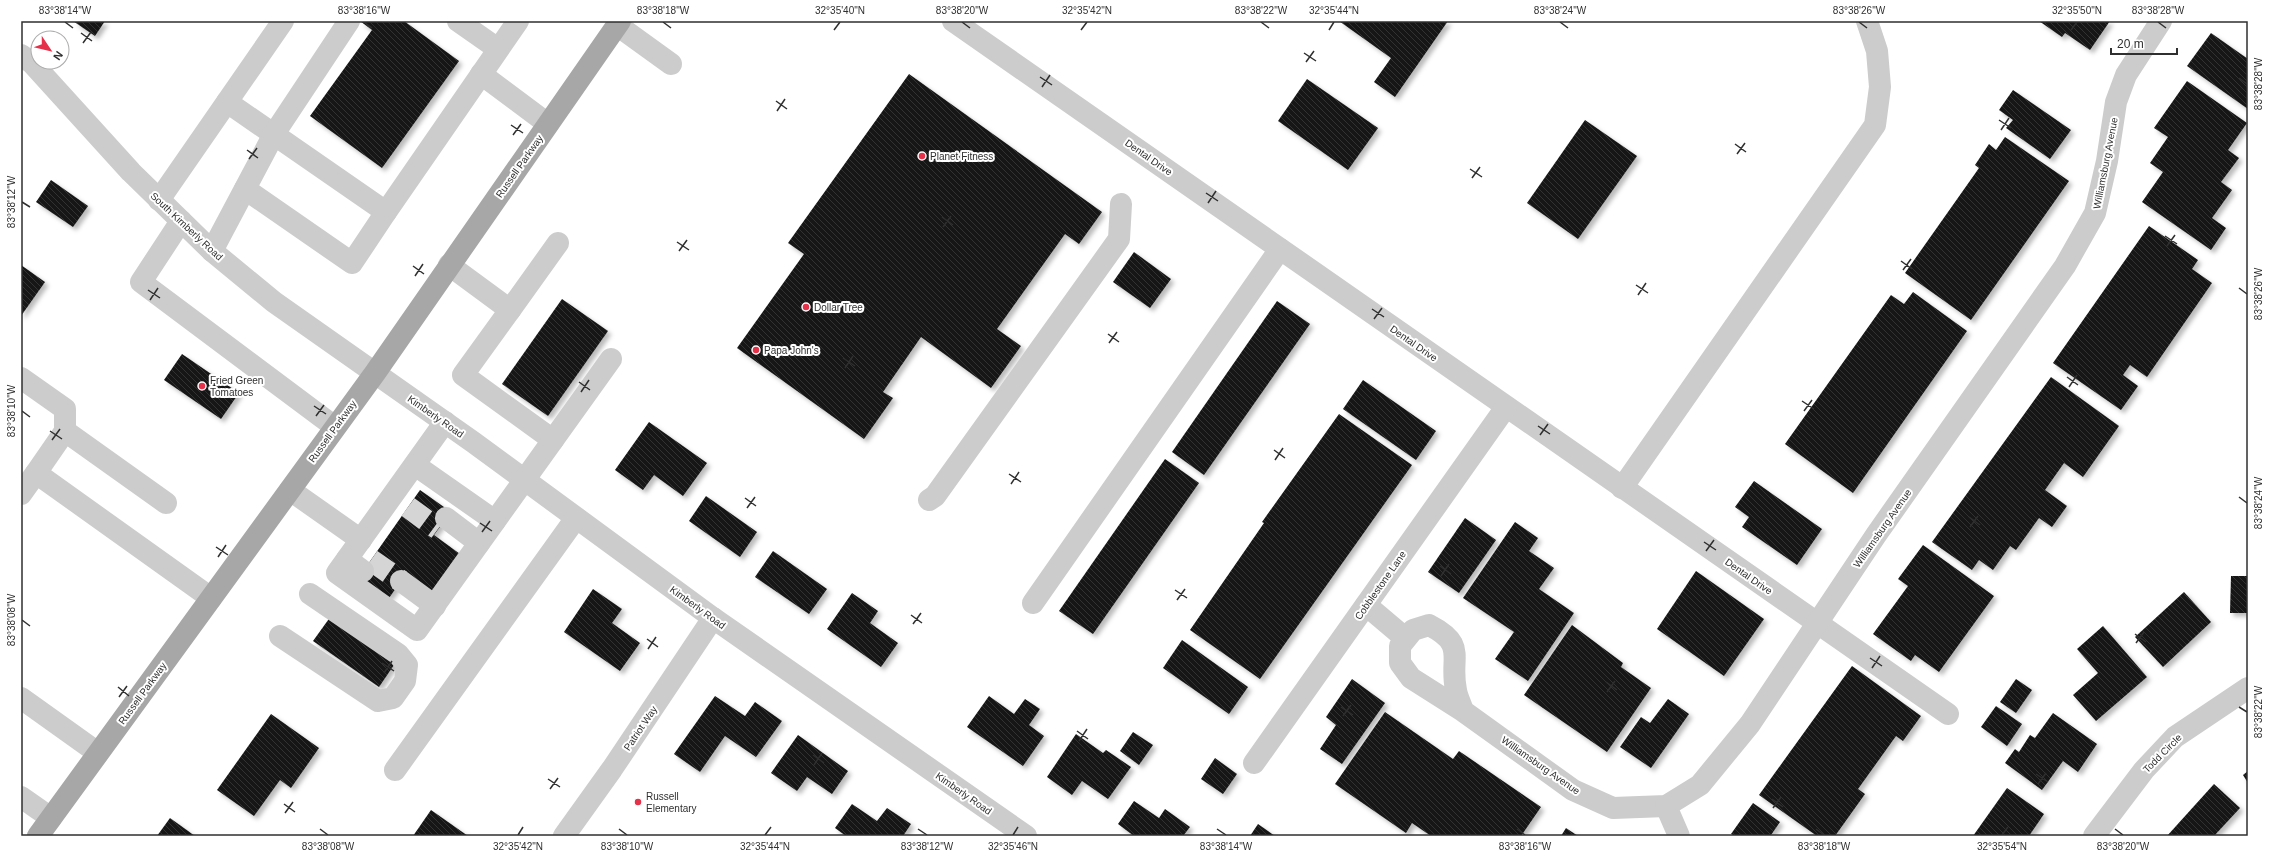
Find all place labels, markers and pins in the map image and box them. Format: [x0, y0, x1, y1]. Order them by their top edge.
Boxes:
marker: Planet Fitness [917, 151, 927, 161]
place label: Planet Fitness [930, 151, 993, 162]
marker: Dollar Tree [801, 302, 811, 312]
place label: Dollar Tree [814, 302, 863, 313]
marker: Papa John's [751, 345, 761, 355]
place label: Papa John's [764, 345, 819, 356]
place label: Fried Green Tomatoes [210, 375, 263, 398]
marker: Fried Green Tomatoes [197, 381, 207, 391]
place label: Russell Elementary [646, 791, 697, 814]
marker: Russell Elementary [633, 797, 643, 807]

